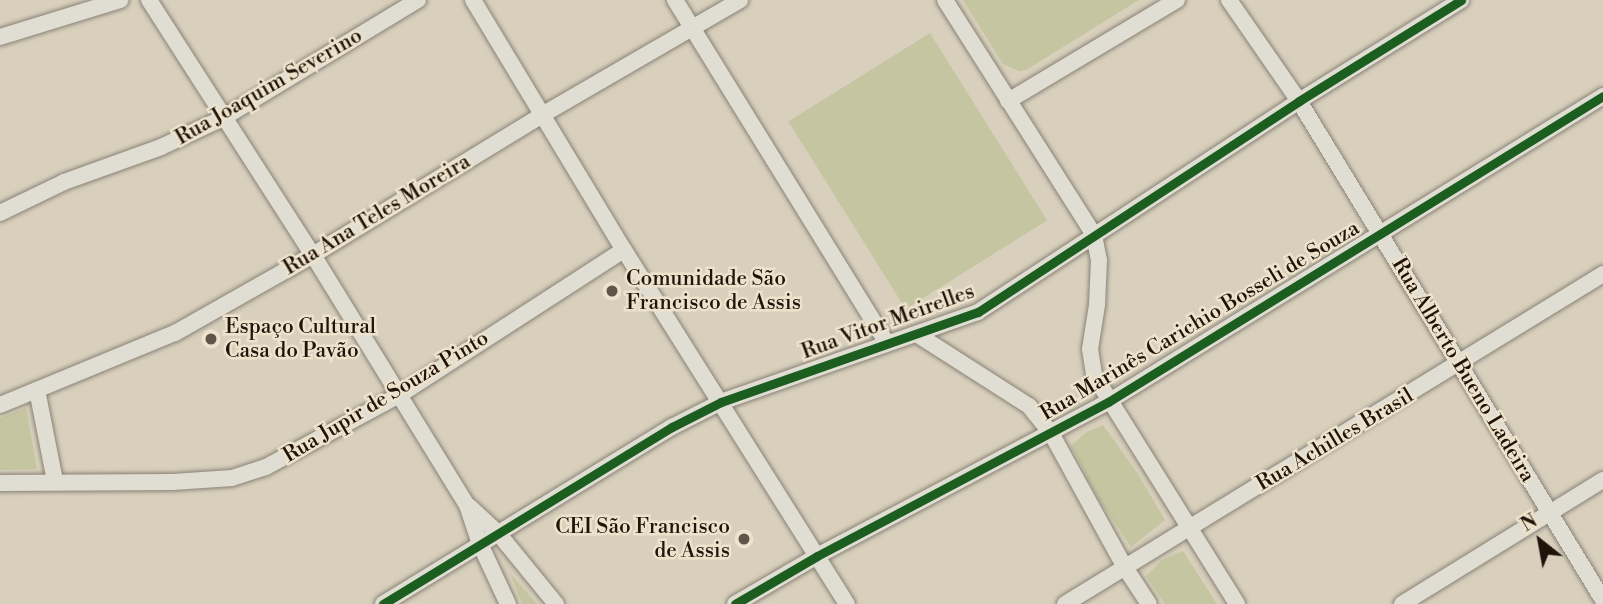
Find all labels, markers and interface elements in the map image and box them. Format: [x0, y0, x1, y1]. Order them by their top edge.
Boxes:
street label: Rua Joaquim Severino [171, 23, 367, 151]
street label: Rua Ana Teles Moreira [279, 149, 475, 281]
street label: Rua Marinês Carichio Bosseli de Souza [1036, 216, 1364, 426]
street label: Rua Alberto Bueno Ladeira [1386, 253, 1540, 487]
place label: Comunidade São Francisco de Assis [626, 266, 801, 316]
street label: Rua Vitor Meirelles [798, 279, 978, 365]
marker: Comunidade São Francisco de Assis [604, 283, 620, 299]
place label: Espaço Cultural Casa do Pavão [225, 314, 376, 364]
street label: Rua Jupir de Souza Pinto [279, 326, 493, 468]
marker: Espaço Cultural Casa do Pavão [203, 331, 219, 347]
street label: Rua Achilles Brasil [1252, 383, 1418, 497]
north arrow [1505, 506, 1575, 576]
text: N [1517, 509, 1542, 537]
place label: CEI São Francisco de Assis [555, 514, 730, 564]
marker: CEI São Francisco de Assis [736, 531, 752, 547]

